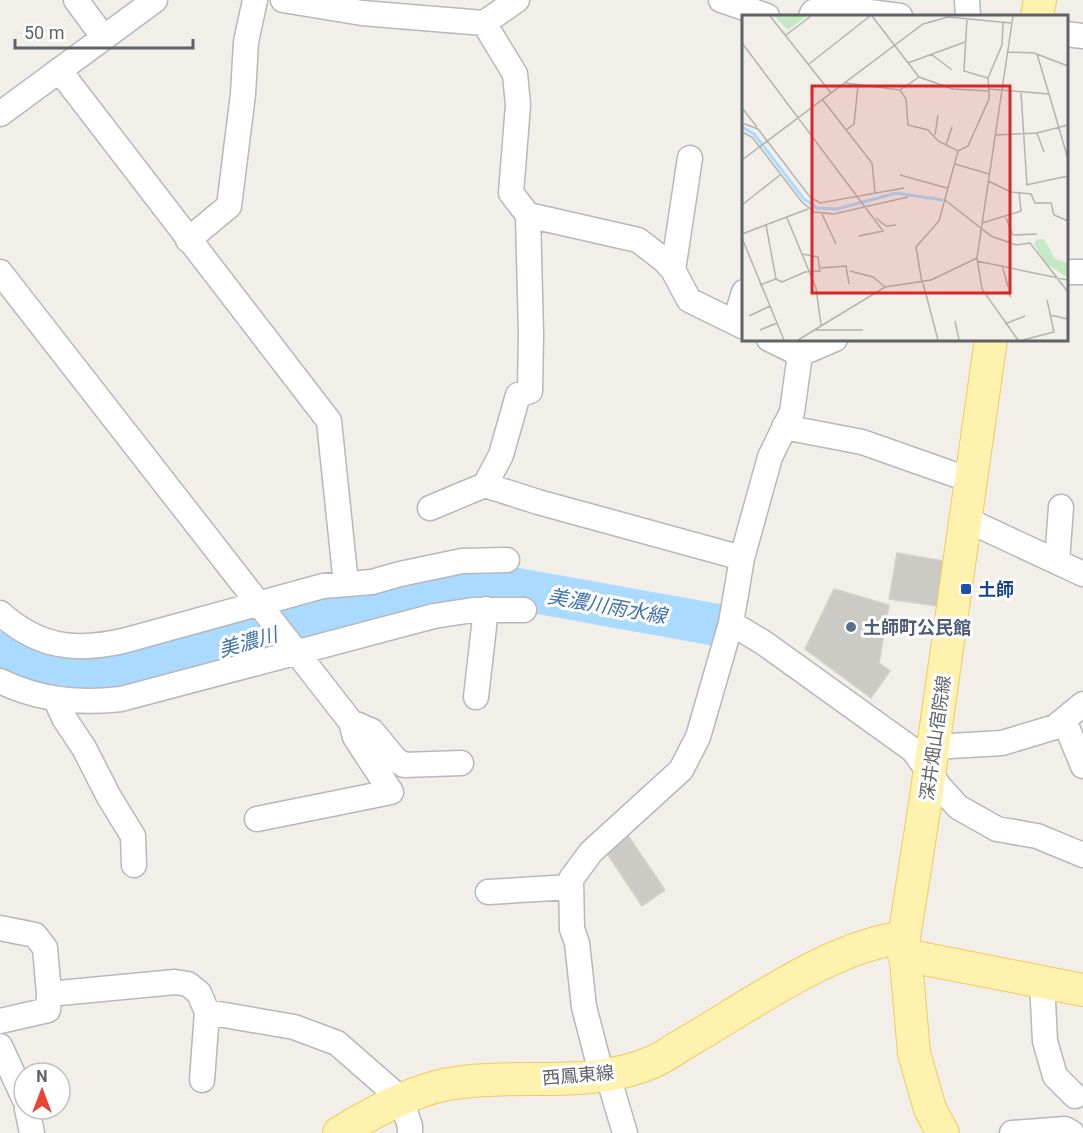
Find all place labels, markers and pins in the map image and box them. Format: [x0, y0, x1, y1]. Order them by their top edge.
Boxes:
place label: 土師 [978, 579, 1014, 600]
marker: 土師 [959, 582, 973, 596]
place label: 土師町公民館 [863, 617, 971, 638]
marker: 土師町公民館 [844, 620, 858, 634]

